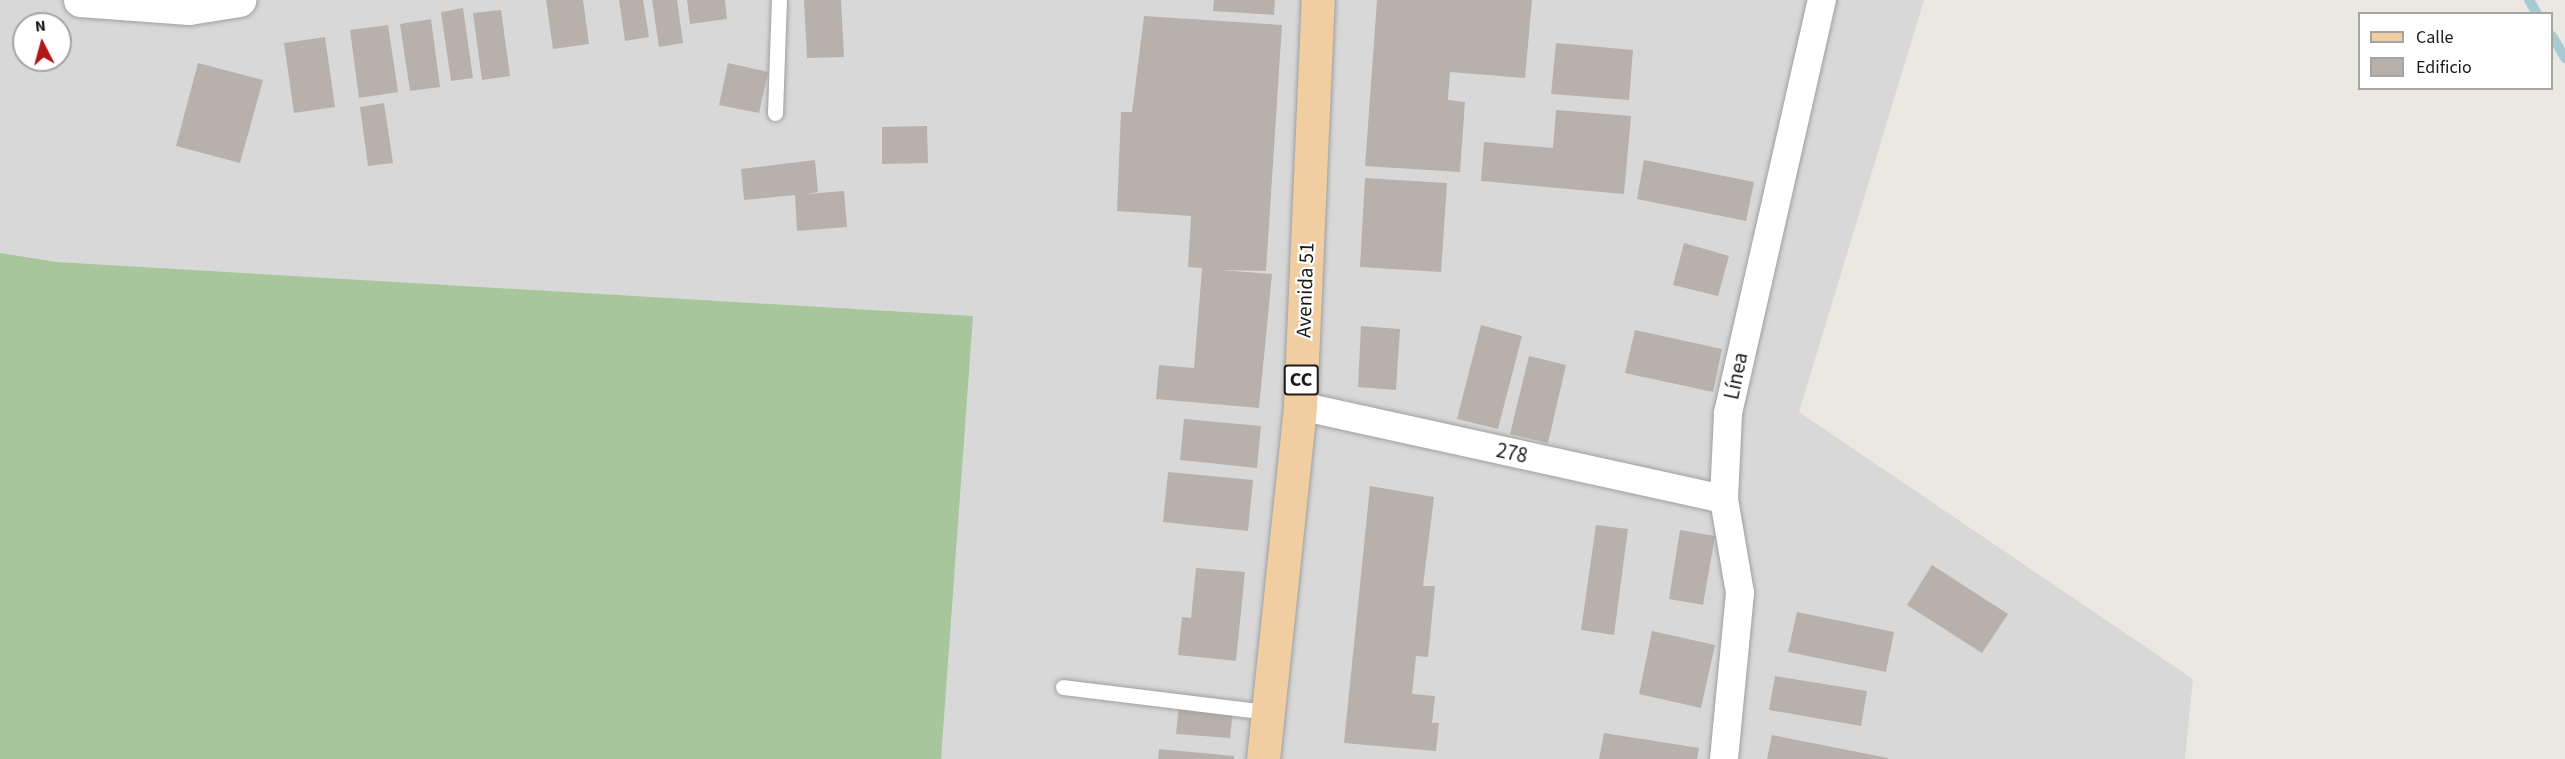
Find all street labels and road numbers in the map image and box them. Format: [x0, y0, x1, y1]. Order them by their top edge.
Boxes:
street label: Avenida 51 [1291, 242, 1319, 338]
street label: Línea [1719, 350, 1753, 402]
road number: CC [1283, 363, 1319, 397]
street label: 278 [1494, 437, 1530, 469]

